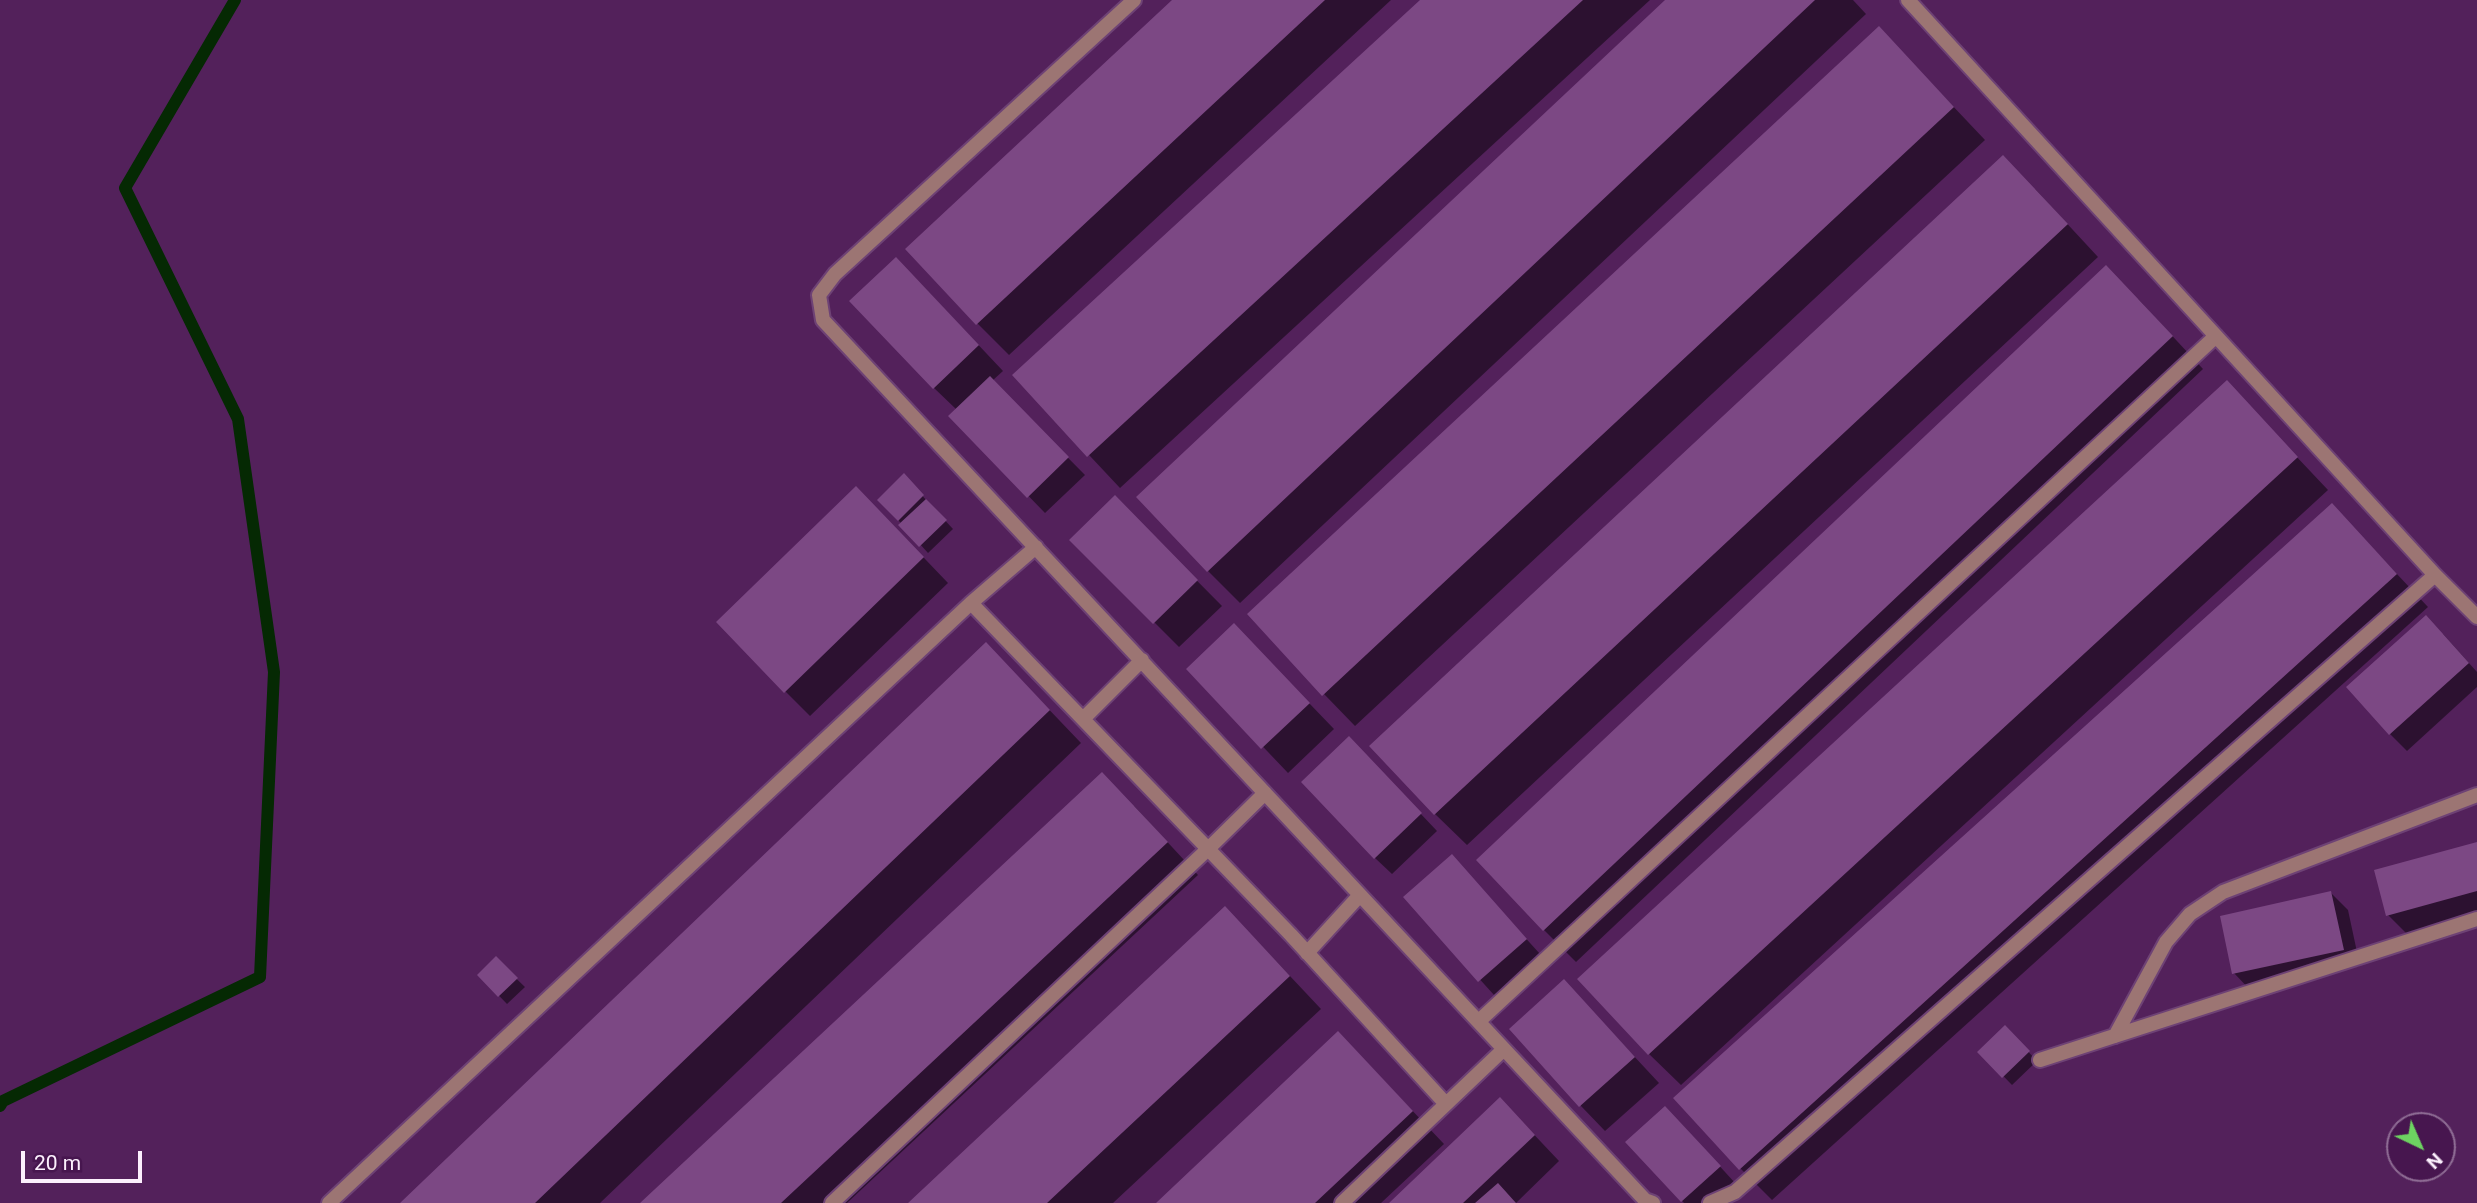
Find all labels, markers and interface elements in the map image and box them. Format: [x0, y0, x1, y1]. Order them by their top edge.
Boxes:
north arrow [2386, 1112, 2456, 1182]
scale bar [24, 1136, 145, 1180]
text: N [2422, 1148, 2447, 1174]
text: 20 m [34, 1151, 81, 1175]

